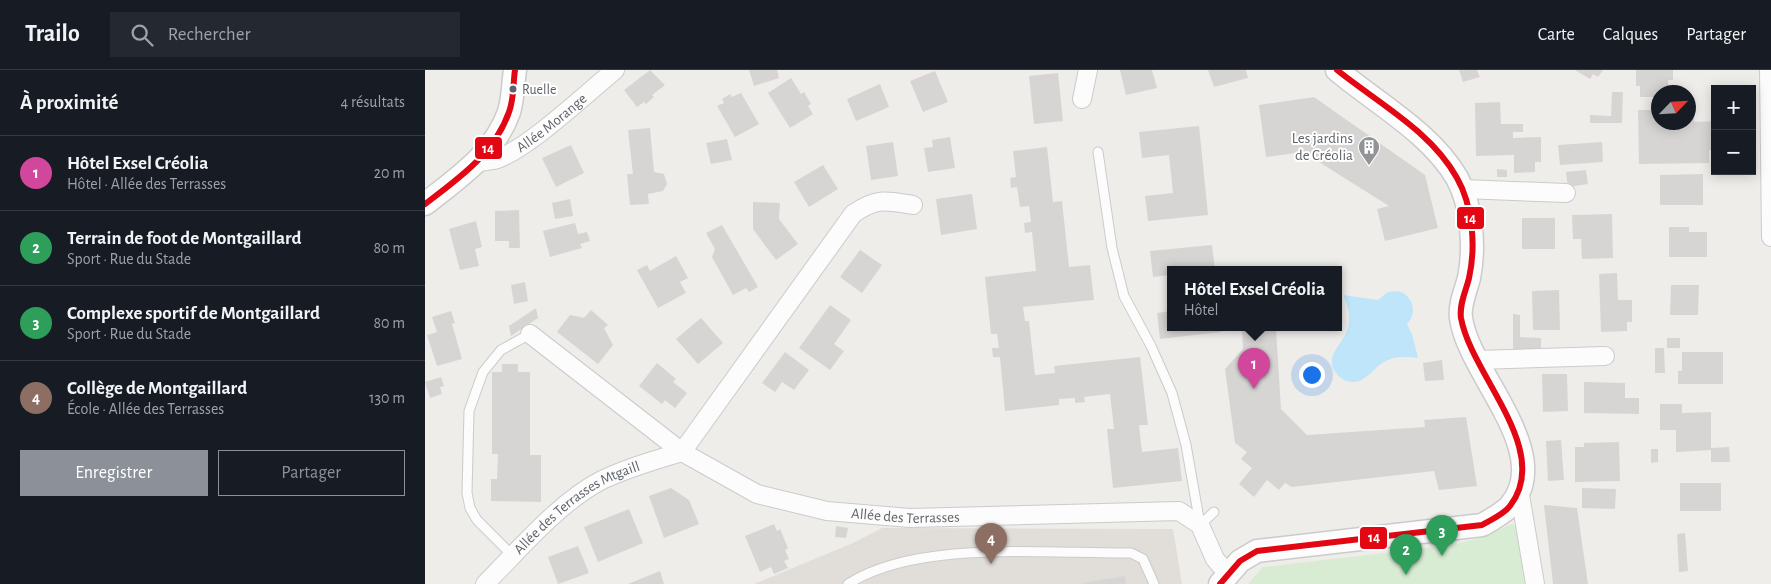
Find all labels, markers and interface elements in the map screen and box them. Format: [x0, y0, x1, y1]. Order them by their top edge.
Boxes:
search box [110, 12, 460, 57]
icon: search [128, 21, 156, 49]
text: Trailo [25, 22, 80, 46]
text: Rechercher [168, 25, 251, 44]
text: Carte [1538, 26, 1575, 44]
text: Calques [1603, 26, 1658, 44]
text: Partager [1686, 26, 1746, 44]
place label: Ruelle [522, 83, 556, 97]
marker: Ruelle [508, 84, 518, 94]
north arrow [1651, 85, 1696, 130]
map controls [1711, 85, 1756, 175]
button: + [1711, 85, 1756, 130]
street label: Allée Morange [514, 91, 590, 155]
text: À proximité [20, 92, 118, 113]
text: 4 résultats [341, 94, 405, 110]
button: − [1711, 130, 1756, 175]
place label: Les jardins de Créolia [1292, 131, 1353, 163]
building icon: Les jardins de Créolia [1357, 135, 1381, 166]
line badge: 14 [474, 136, 503, 160]
text: 14 [482, 142, 494, 156]
text: Hôtel Exsel Créolia [67, 154, 208, 173]
text: 1 [33, 165, 39, 181]
text: 20 m [374, 165, 405, 181]
text: Hôtel · Allée des Terrasses [67, 176, 226, 192]
line badge: 14 [1456, 206, 1485, 230]
text: 14 [1464, 212, 1476, 226]
text: Terrain de foot de Montgaillard [67, 229, 302, 248]
text: 2 [32, 240, 40, 256]
text: 80 m [374, 240, 405, 256]
text: Sport · Rue du Stade [67, 251, 191, 267]
popup [1167, 266, 1342, 331]
text: Hôtel Exsel Créolia [1184, 280, 1325, 299]
text: Hôtel [1184, 302, 1219, 318]
text: Complexe sportif de Montgaillard [67, 304, 320, 323]
text: 3 [33, 315, 39, 331]
text: 80 m [374, 315, 405, 331]
text: Sport · Rue du Stade [67, 326, 191, 342]
pin: 1 [1238, 348, 1270, 389]
your location [1299, 362, 1325, 388]
text: Collège de Montgaillard [67, 379, 247, 398]
text: 4 [32, 390, 40, 406]
text: 130 m [369, 390, 405, 406]
text: École · Allée des Terrasses [67, 401, 224, 417]
button: Enregistrer [20, 450, 208, 496]
button: Partager [218, 450, 405, 496]
street label: Allée des Terrasses Mtgaill [511, 459, 642, 557]
street label: Allée des Terrasses [851, 506, 960, 526]
pin: 3 [1426, 515, 1458, 556]
pin: 4 [975, 523, 1007, 564]
line badge: 14 [1359, 526, 1388, 550]
text: 14 [1368, 531, 1380, 545]
pin: 2 [1390, 534, 1422, 575]

